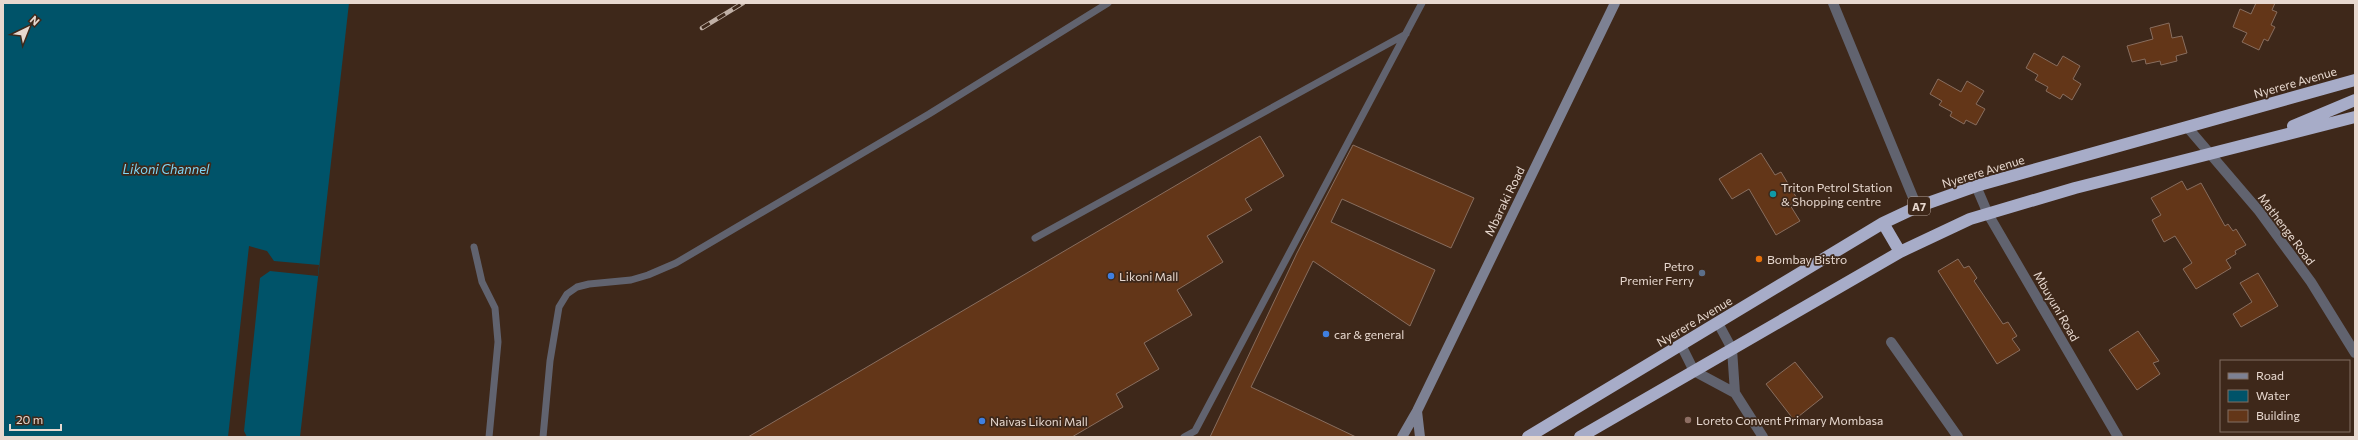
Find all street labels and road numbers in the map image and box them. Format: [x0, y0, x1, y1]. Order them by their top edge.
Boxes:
street label: Nyerere Avenue [2252, 63, 2338, 101]
street label: Nyerere Avenue [1940, 152, 2026, 190]
street label: Mbaraki Road [1481, 164, 1527, 238]
street label: Mathenge Road [2256, 191, 2318, 267]
road number: A7 [1908, 197, 1930, 215]
street label: Mbuyuni Road [2031, 269, 2083, 344]
street label: Nyerere Avenue [1654, 293, 1734, 349]

